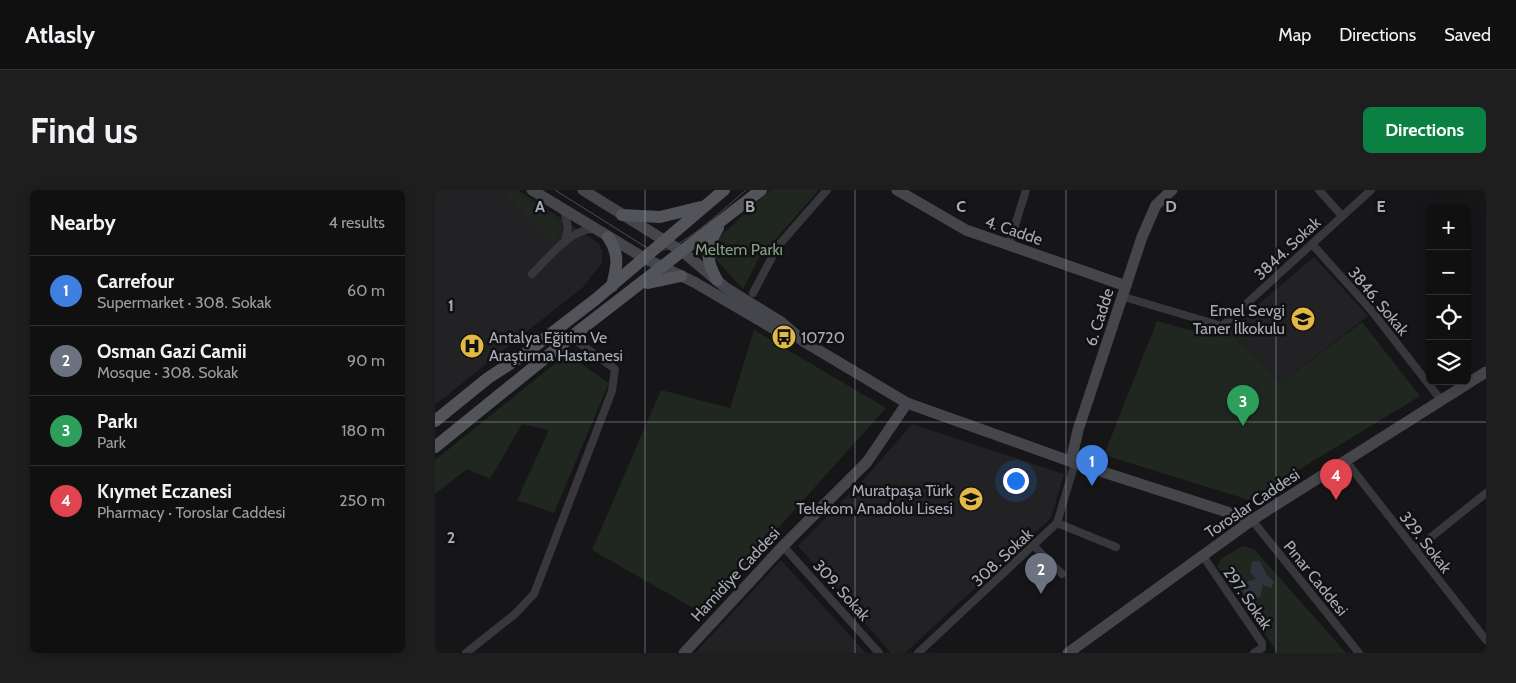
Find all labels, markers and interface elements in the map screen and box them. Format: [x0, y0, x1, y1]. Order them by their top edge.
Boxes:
text: Atlasly [25, 20, 95, 49]
text: Map [1278, 24, 1311, 46]
text: Directions [1339, 24, 1416, 46]
text: Saved [1444, 24, 1491, 46]
button: Directions [1363, 107, 1486, 153]
text: Find us [30, 109, 138, 152]
text: A [535, 197, 545, 216]
text: B [745, 197, 755, 216]
text: C [956, 197, 966, 216]
text: D [1165, 197, 1177, 216]
text: E [1376, 197, 1386, 216]
map controls [1426, 205, 1471, 385]
button: + [1426, 205, 1471, 250]
text: Nearby [50, 210, 116, 235]
street label: 4. Cadde [983, 212, 1045, 249]
street label: 3844. Sokak [1250, 212, 1325, 284]
text: 4 results [328, 213, 385, 232]
park label: Meltem Parkı [695, 240, 783, 259]
button: − [1426, 250, 1471, 295]
street label: 3846. Sokak [1344, 263, 1413, 340]
text: Carrefour [97, 270, 174, 293]
text: 1 [63, 281, 69, 300]
text: 60 m [347, 281, 385, 300]
street label: 6. Cadde [1081, 286, 1118, 348]
text: Supermarket · 308. Sokak [97, 293, 272, 312]
button: locate [1426, 295, 1471, 340]
text: 1 [448, 296, 454, 315]
place label: Emel Sevgi Taner İlkokulu [1193, 301, 1285, 338]
school or university icon: Emel Sevgi Taner İlkokulu [1290, 306, 1316, 332]
bus stop icon: 10720 [771, 324, 797, 350]
place label: Antalya Eğitim Ve Araştırma Hastanesi [489, 328, 623, 365]
place label: 10720 [801, 328, 845, 347]
hospital icon: Antalya Eğitim Ve Araştırma Hastanesi [459, 333, 485, 359]
text: Osman Gazi Camii [97, 340, 247, 363]
button: layers [1426, 340, 1471, 385]
text: 2 [62, 351, 70, 370]
text: 90 m [347, 351, 385, 370]
text: Mosque · 308. Sokak [97, 363, 238, 382]
pin: 3 [1227, 385, 1259, 426]
text: Parkı [97, 410, 138, 433]
text: 3 [62, 421, 70, 440]
text: 180 m [341, 421, 385, 440]
text: Park [97, 433, 126, 452]
pin: 1 [1076, 445, 1108, 486]
pin: 4 [1320, 459, 1352, 500]
street label: Toroslar Caddesi [1201, 465, 1303, 542]
your location [1003, 468, 1029, 494]
text: Kıymet Eczanesi [97, 480, 232, 503]
place label: Muratpaşa Türk Telekom Anadolu Lisesi [796, 481, 954, 518]
school or university icon: Muratpaşa Türk Telekom Anadolu Lisesi [958, 486, 984, 512]
text: 4 [61, 491, 71, 510]
text: 250 m [339, 491, 385, 510]
text: Pharmacy · Toroslar Caddesi [97, 503, 286, 522]
street label: 329. Sokak [1396, 508, 1456, 577]
street label: Hamidiye Caddesi [687, 523, 784, 625]
street label: 308. Sokak [968, 524, 1037, 590]
text: 2 [447, 528, 455, 547]
street label: Pınar Caddesi [1280, 537, 1352, 620]
pin: 2 [1025, 553, 1057, 594]
street label: 309. Sokak [809, 556, 875, 625]
street label: 297. Sokak [1219, 563, 1276, 634]

